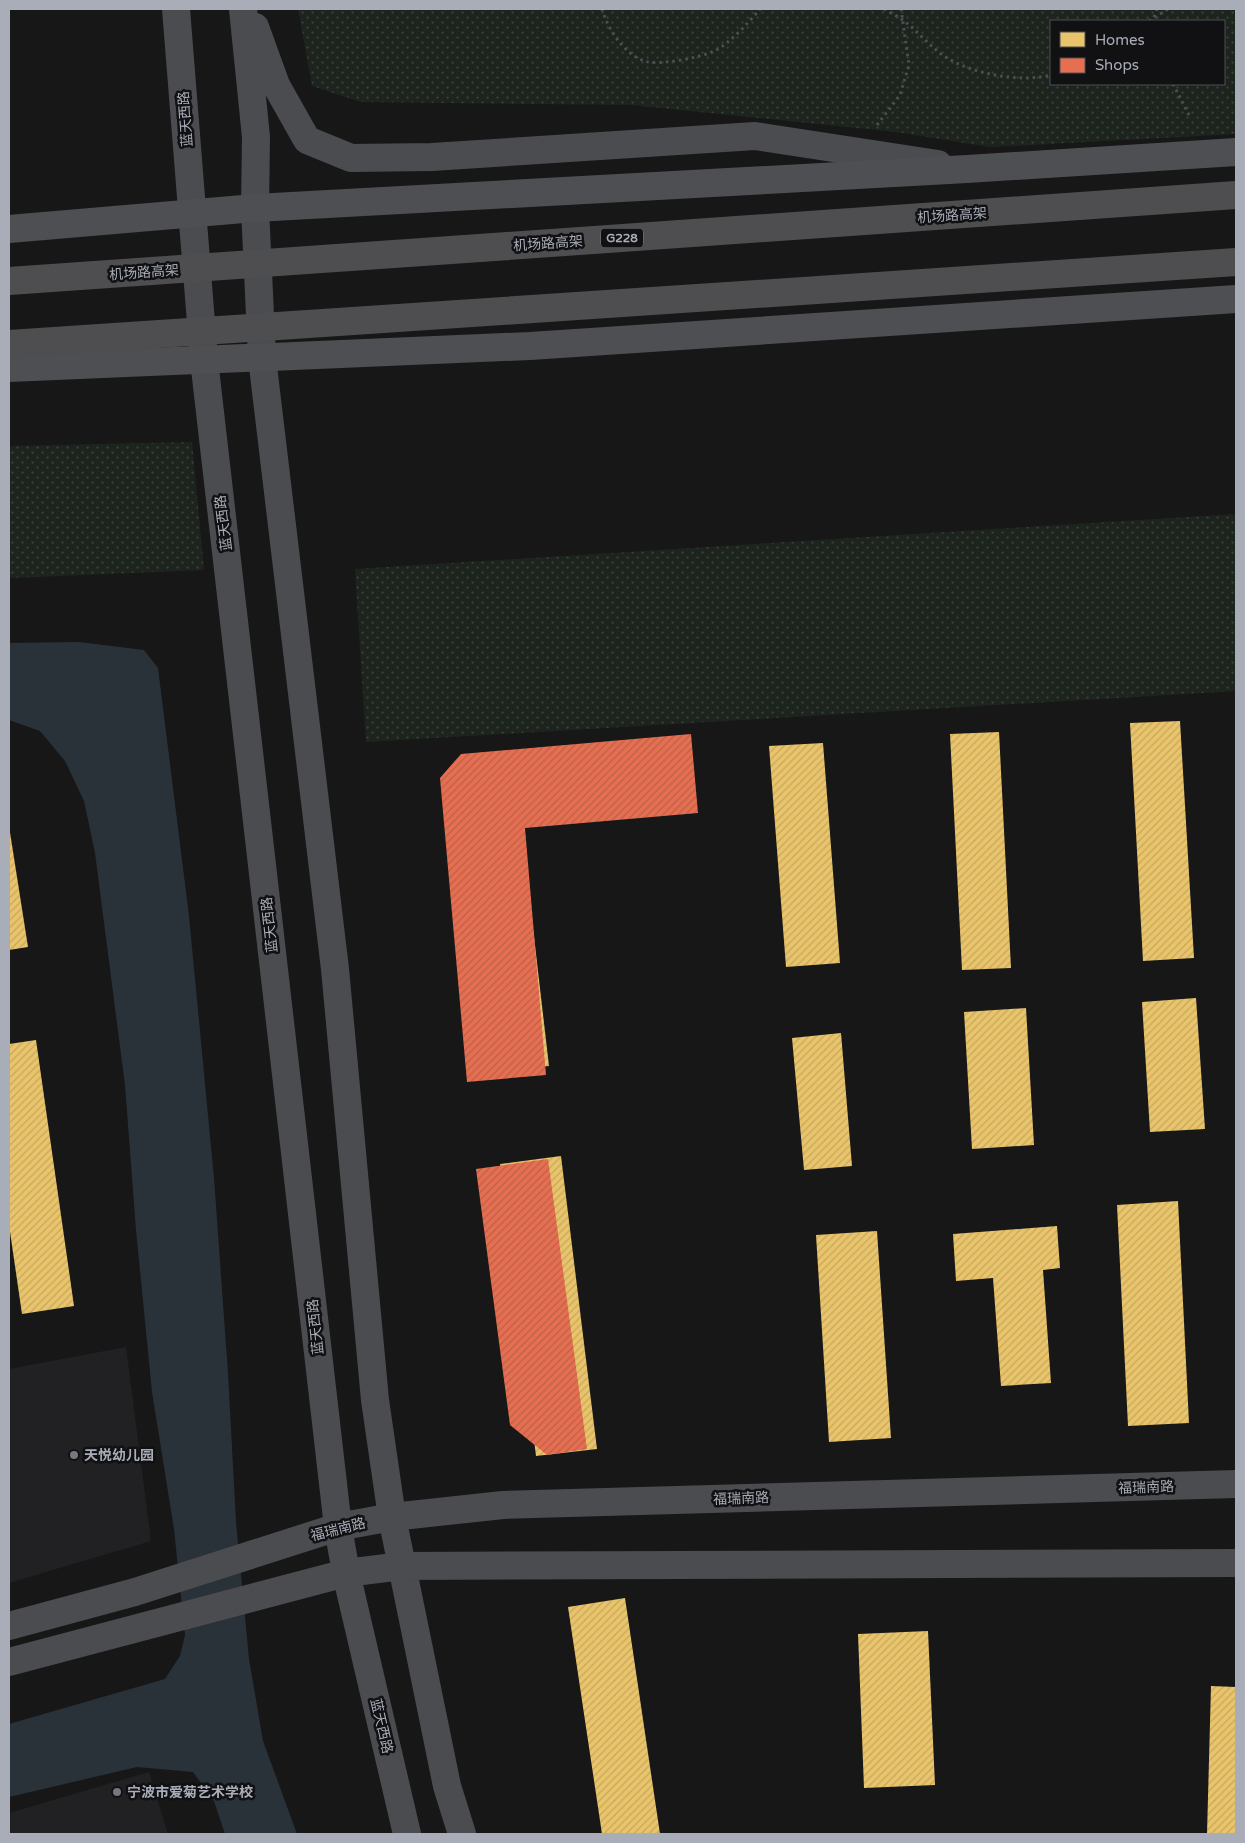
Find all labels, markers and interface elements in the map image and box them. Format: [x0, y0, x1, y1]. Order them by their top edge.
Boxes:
legend [1050, 20, 1225, 85]
text: Homes [1095, 31, 1145, 49]
text: Shops [1095, 56, 1139, 74]
street label: 蓝天西路 [175, 90, 196, 147]
street label: 机场路高架 [917, 205, 988, 226]
road number: G228 [601, 228, 643, 248]
street label: 机场路高架 [513, 233, 584, 254]
street label: 机场路高架 [109, 262, 180, 283]
street label: 蓝天西路 [212, 494, 235, 552]
street label: 蓝天西路 [258, 896, 281, 954]
street label: 蓝天西路 [304, 1298, 327, 1356]
place label: 天悦幼儿园 [84, 1447, 154, 1464]
marker: 天悦幼儿园 [68, 1449, 80, 1461]
street label: 福瑞南路 [1118, 1478, 1174, 1497]
street label: 福瑞南路 [713, 1489, 769, 1508]
street label: 福瑞南路 [309, 1514, 367, 1545]
street label: 蓝天西路 [367, 1697, 396, 1755]
place label: 宁波市爱菊艺术学校 [127, 1784, 253, 1801]
marker: 宁波市爱菊艺术学校 [111, 1786, 123, 1798]

